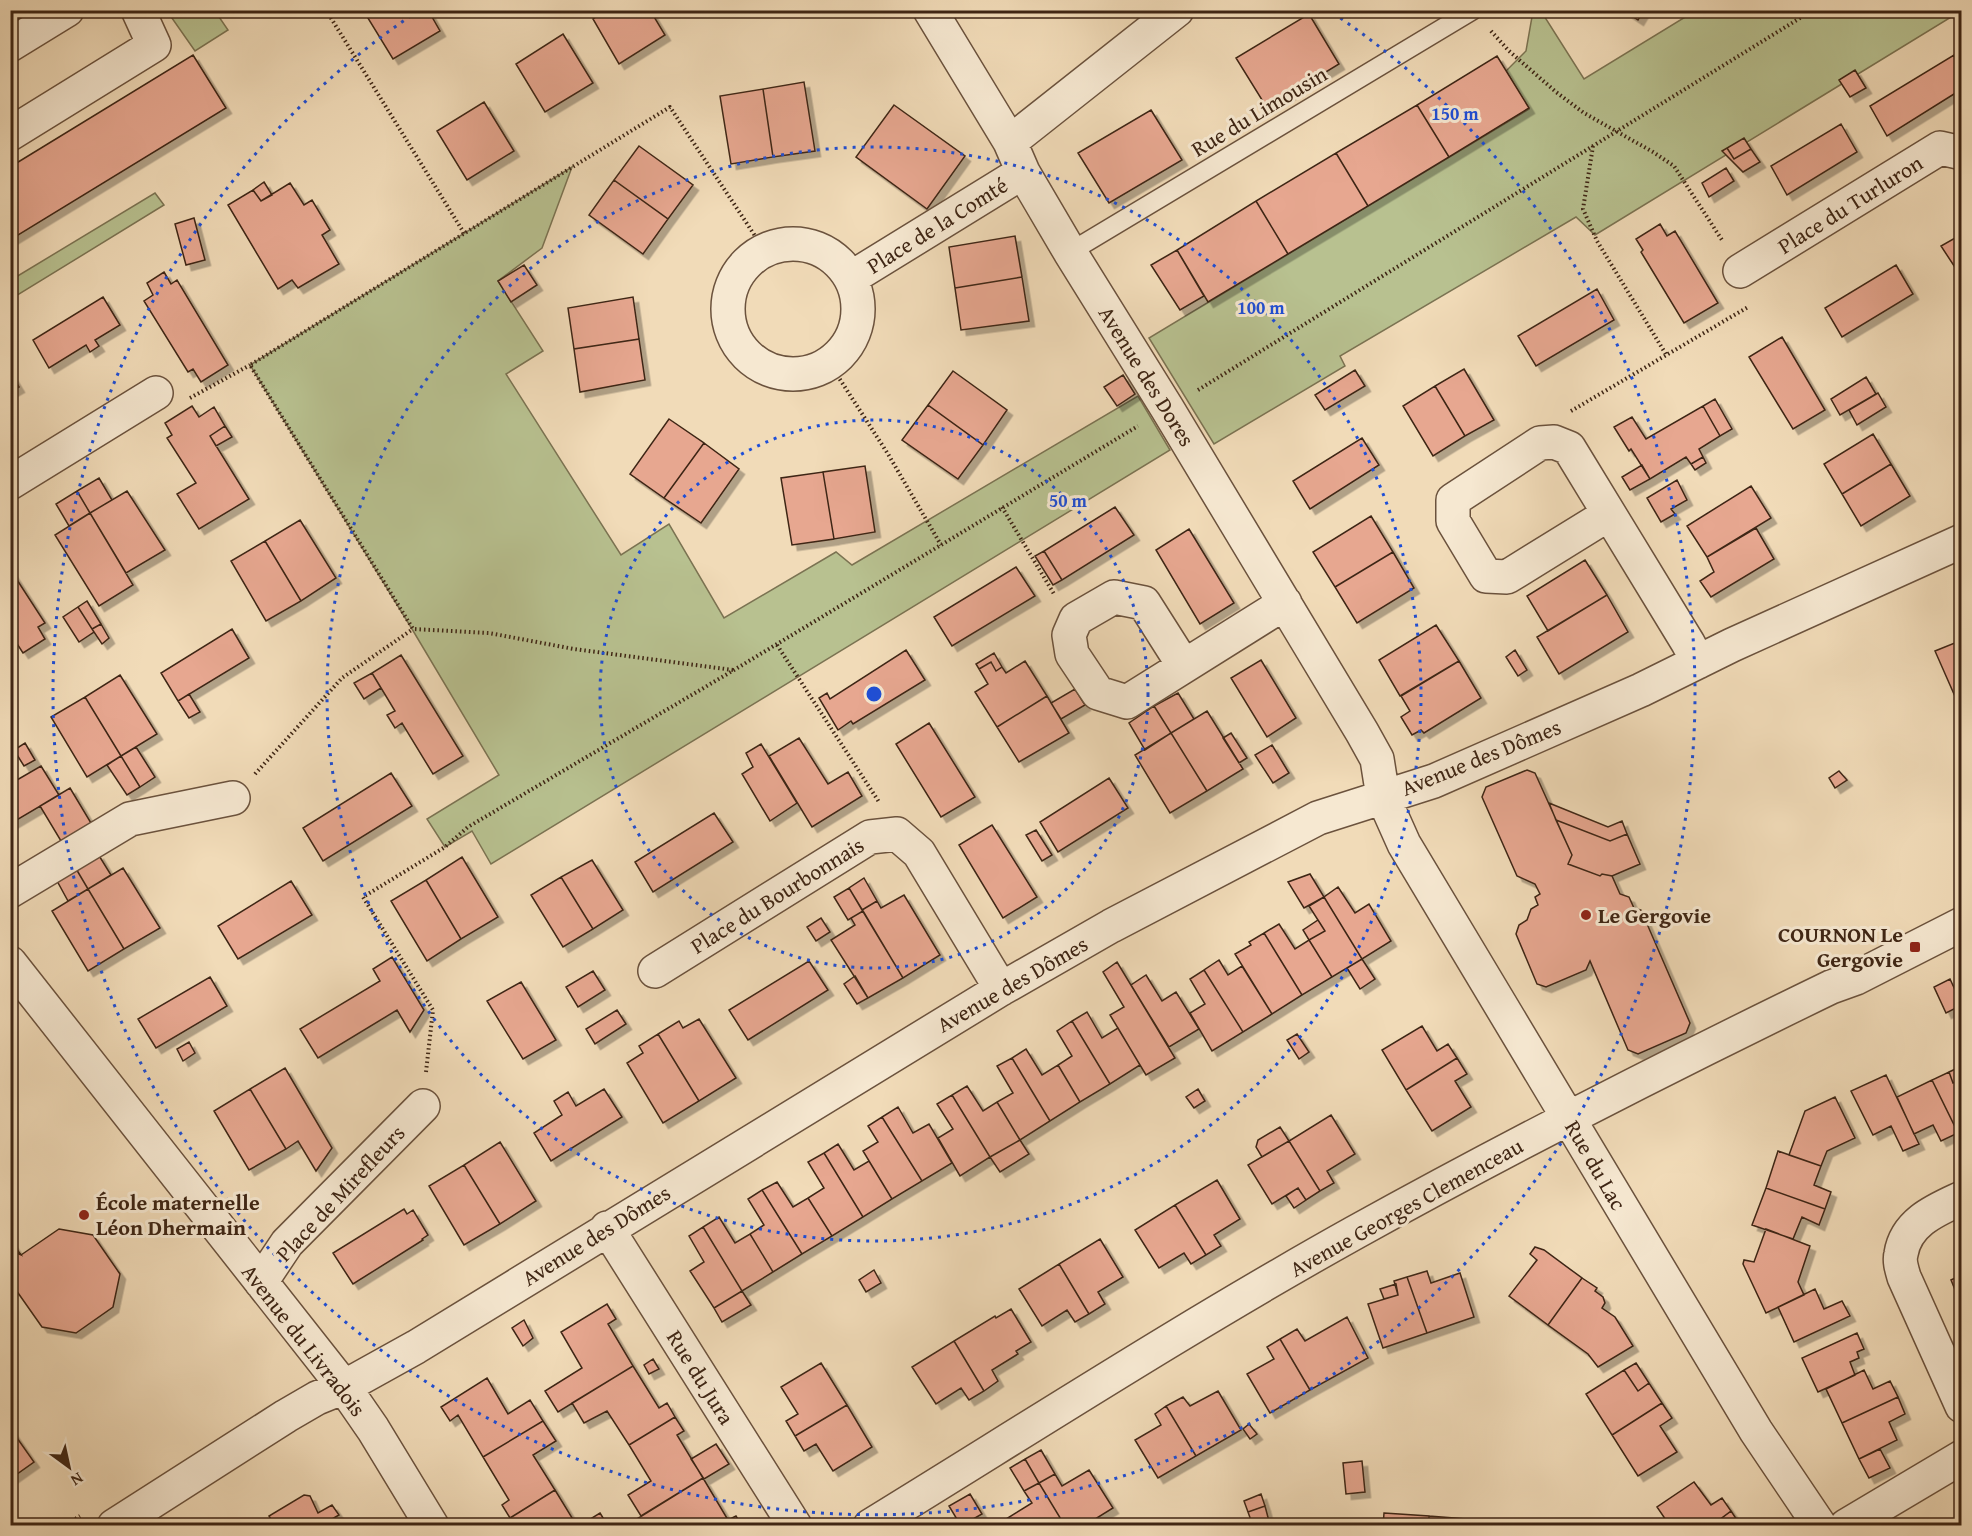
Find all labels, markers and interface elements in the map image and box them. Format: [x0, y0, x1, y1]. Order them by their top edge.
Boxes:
street label: Rue du Limousin [1185, 57, 1334, 164]
text: 150 m [1431, 100, 1479, 127]
street label: Place du Turluron [1771, 146, 1929, 261]
street label: Place de la Comté [860, 169, 1014, 281]
text: 100 m [1237, 294, 1285, 321]
street label: Avenue des Dores [1091, 299, 1203, 453]
text: 50 m [1049, 487, 1088, 514]
centre of rings [864, 684, 884, 704]
street label: Avenue des Dômes [1396, 710, 1566, 804]
street label: Place du Bourbonnais [684, 829, 870, 961]
place label: Le Gergovie [1598, 899, 1711, 931]
marker: Le Gergovie [1579, 908, 1593, 922]
place label: COURNON Le Gergovie [1778, 918, 1903, 975]
street label: Avenue des Dômes [931, 928, 1093, 1040]
marker: COURNON Le Gergovie [1908, 940, 1922, 954]
street label: Rue du Lac [1557, 1114, 1635, 1216]
street label: Place de Mirefleurs [268, 1117, 412, 1269]
street label: Avenue Georges Clemenceau [1284, 1129, 1529, 1285]
street label: Avenue des Dômes [516, 1176, 676, 1294]
place label: École maternelle Léon Dhermain [96, 1186, 260, 1243]
marker: École maternelle Léon Dhermain [77, 1208, 91, 1222]
street label: Avenue du Livradois [234, 1257, 374, 1423]
street label: Rue du Jura [659, 1323, 743, 1431]
north arrow [39, 1437, 99, 1497]
text: N [66, 1467, 88, 1493]

